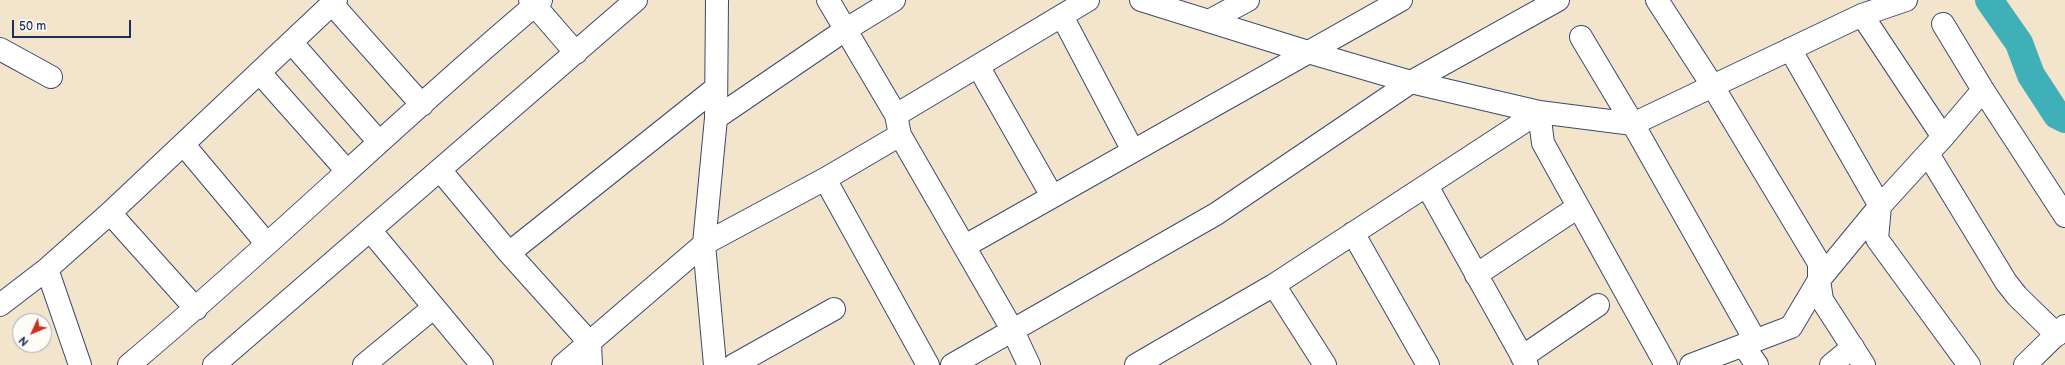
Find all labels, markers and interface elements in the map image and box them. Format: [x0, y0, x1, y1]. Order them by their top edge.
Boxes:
scale bar [14, 12, 133, 38]
text: 50 m [19, 19, 46, 34]
north arrow [12, 313, 52, 353]
text: N [16, 334, 31, 348]

